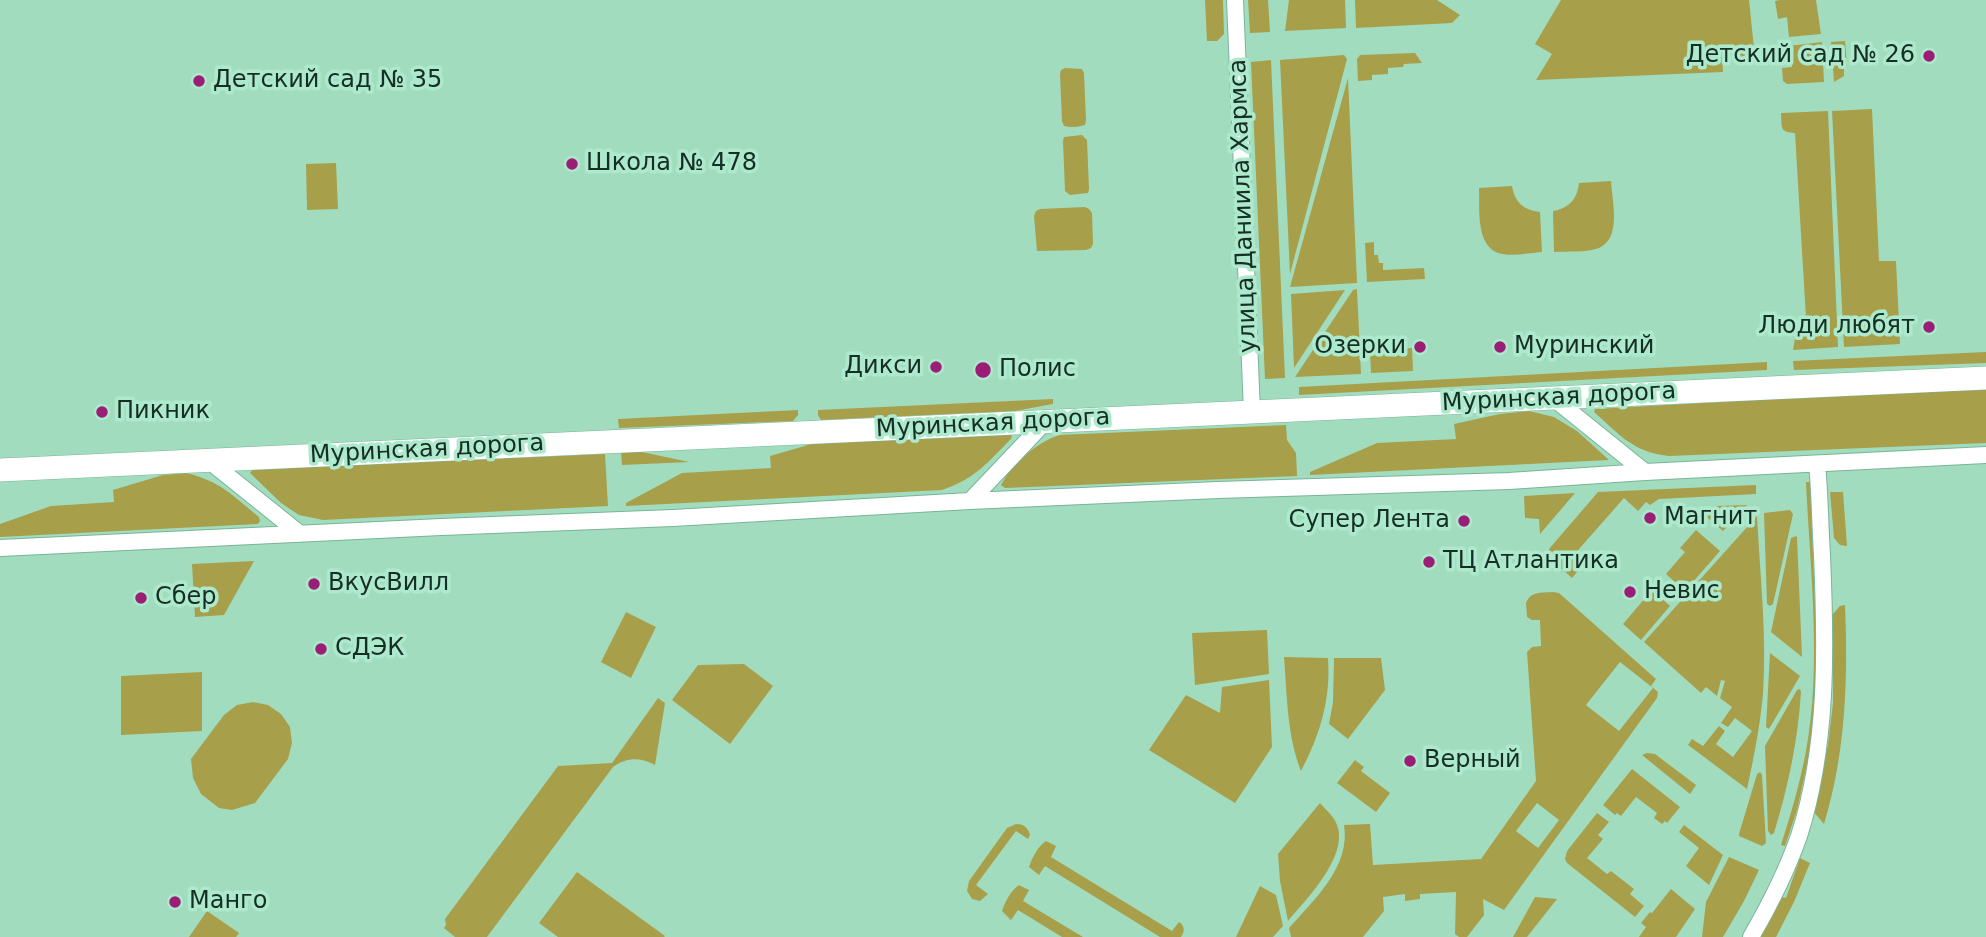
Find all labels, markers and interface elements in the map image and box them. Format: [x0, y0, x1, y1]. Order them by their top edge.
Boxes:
place label: Детский сад № 26 [1686, 42, 1915, 70]
marker: Детский сад № 26 [1921, 48, 1937, 64]
street label: улица Даниила Хармса [1224, 58, 1264, 354]
place label: Детский сад № 35 [213, 67, 442, 95]
marker: Детский сад № 35 [191, 73, 207, 89]
place label: Школа № 478 [586, 150, 757, 178]
marker: Школа № 478 [564, 156, 580, 172]
place label: Люди любят [1758, 313, 1915, 341]
marker: Люди любят [1921, 319, 1937, 335]
place label: Озерки [1314, 333, 1406, 361]
place label: Муринский [1514, 333, 1654, 361]
marker: Озерки [1412, 339, 1428, 355]
marker: Муринский [1492, 339, 1508, 355]
place label: Дикси [844, 353, 922, 381]
place label: Полис [999, 356, 1076, 384]
marker: Дикси [928, 359, 944, 375]
marker: Полис [973, 360, 993, 380]
street label: Муринская дорога [1441, 377, 1677, 419]
place label: Пикник [116, 398, 210, 426]
street label: Муринская дорога [875, 403, 1111, 445]
marker: Пикник [94, 404, 110, 420]
street label: Муринская дорога [309, 429, 545, 471]
place label: Магнит [1664, 504, 1757, 532]
place label: Супер Лента [1289, 507, 1450, 535]
marker: Магнит [1642, 510, 1658, 526]
marker: Супер Лента [1456, 513, 1472, 529]
place label: ТЦ Атлантика [1443, 548, 1619, 576]
marker: ТЦ Атлантика [1421, 554, 1437, 570]
place label: ВкусВилл [328, 570, 449, 598]
marker: ВкусВилл [306, 576, 322, 592]
place label: Невис [1644, 578, 1720, 606]
place label: Сбер [155, 584, 217, 612]
marker: Невис [1622, 584, 1638, 600]
marker: Сбер [133, 590, 149, 606]
place label: СДЭК [335, 635, 404, 663]
marker: СДЭК [313, 641, 329, 657]
place label: Верный [1424, 747, 1521, 775]
marker: Верный [1402, 753, 1418, 769]
place label: Манго [189, 888, 267, 916]
marker: Манго [167, 894, 183, 910]

